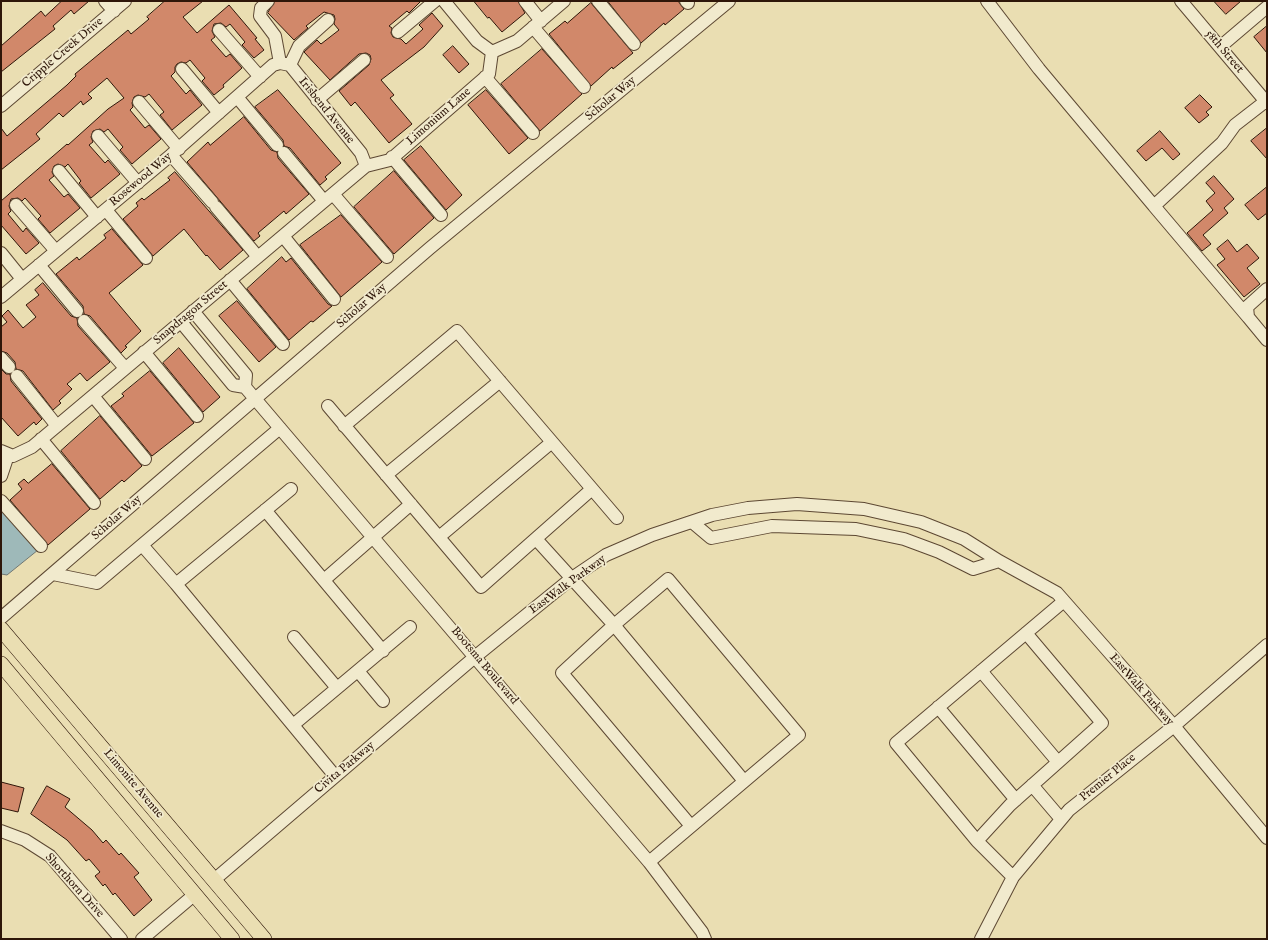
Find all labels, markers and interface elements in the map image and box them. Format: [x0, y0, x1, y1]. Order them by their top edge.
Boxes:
street label: Cripple Creek Drive [20, 15, 106, 91]
street label: 58th Street [1202, 27, 1246, 77]
street label: Scholar Way [583, 74, 639, 124]
street label: Irisbend Avenue [295, 75, 357, 147]
street label: Limonium Lane [404, 85, 474, 149]
street label: Rosewood Way [107, 150, 175, 210]
street label: Snapdragon Street [151, 278, 231, 348]
street label: Scholar Way [334, 280, 390, 332]
street label: Scholar Way [89, 492, 145, 544]
street label: EastWalk Parkway [527, 552, 609, 618]
street label: Bootsma Boulevard [447, 624, 521, 708]
street label: EastWalk Parkway [1106, 651, 1176, 729]
street label: Civita Parkway [312, 739, 378, 797]
street label: Limonite Avenue [100, 746, 166, 822]
street label: Premier Place [1077, 751, 1139, 805]
street label: Shorthorn Drive [41, 851, 107, 921]

